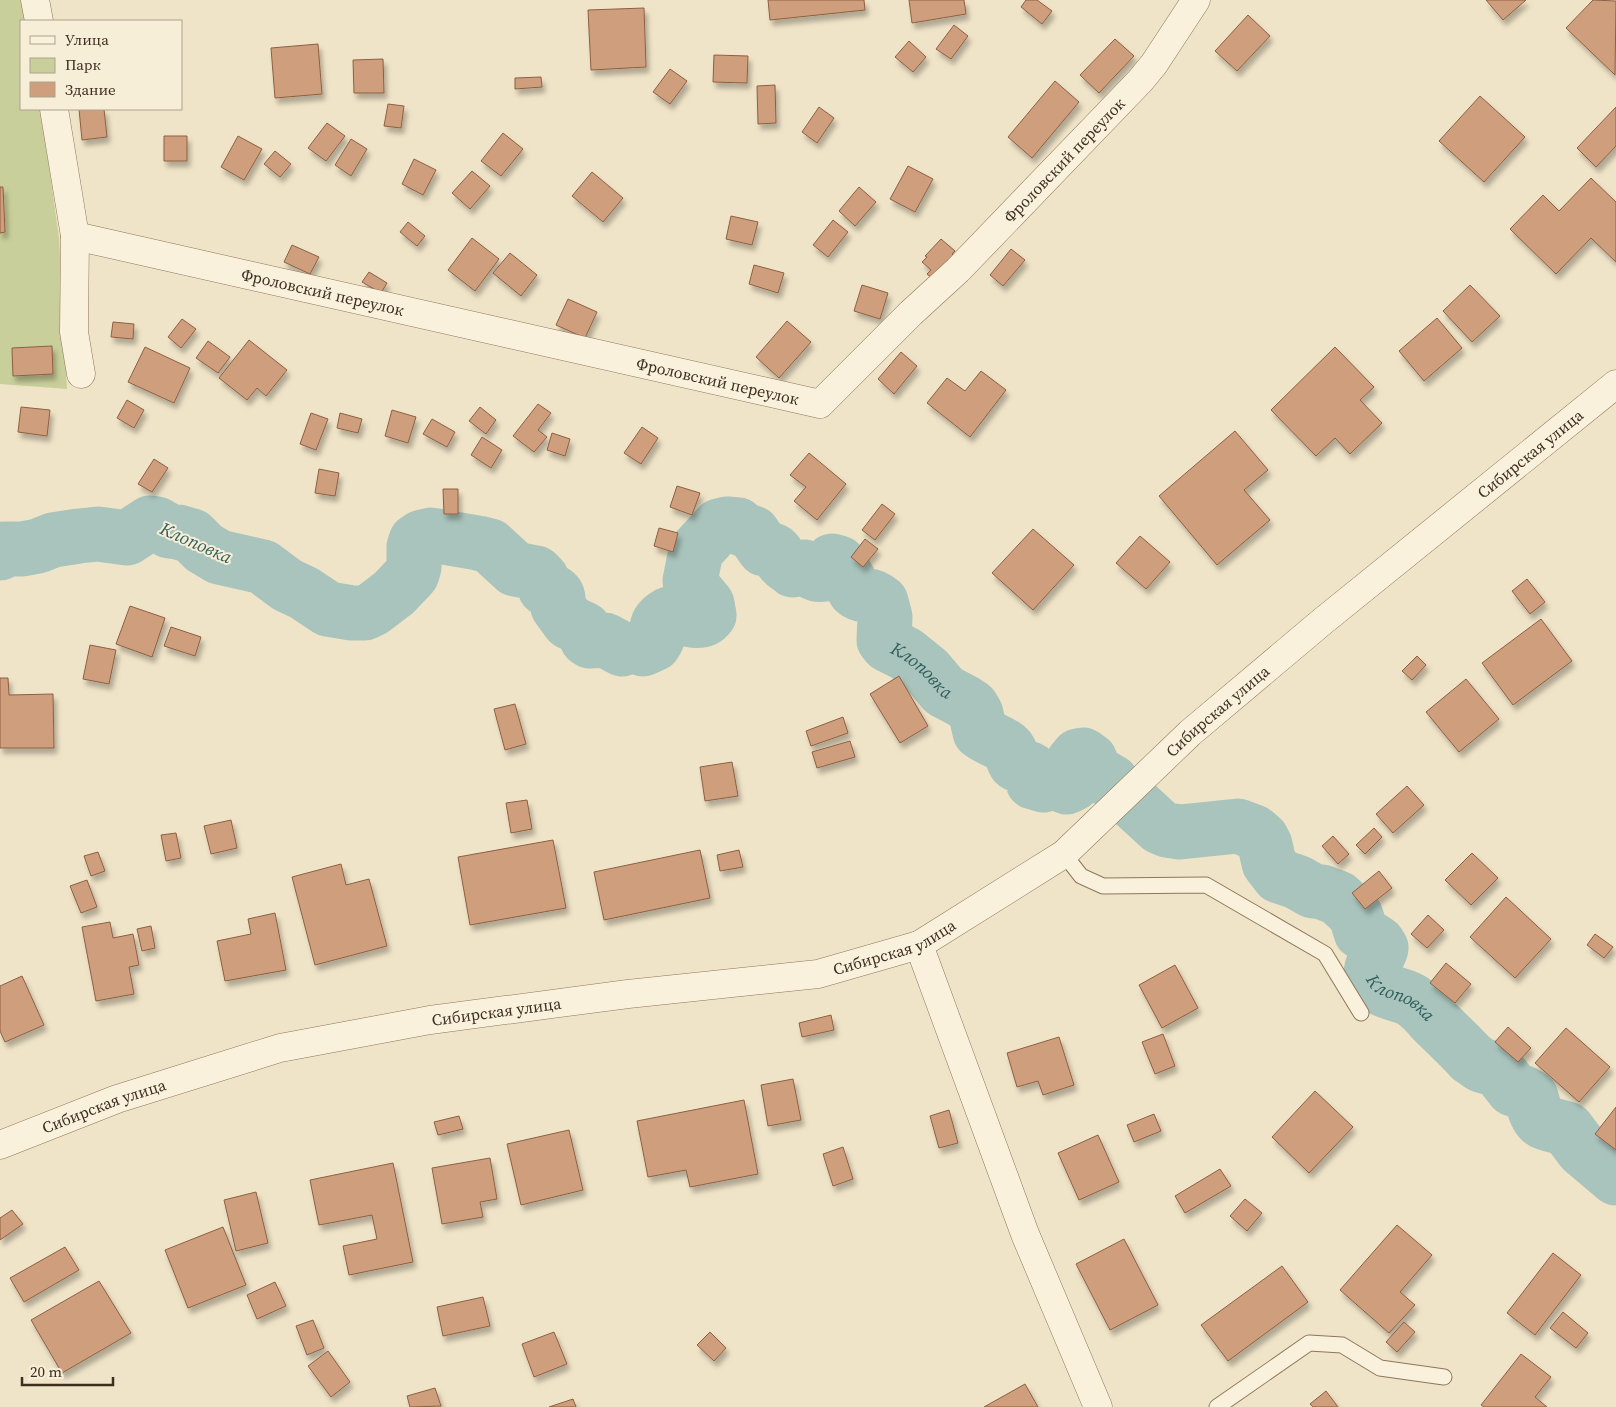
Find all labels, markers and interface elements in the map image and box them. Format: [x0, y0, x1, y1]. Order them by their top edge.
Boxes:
legend [20, 20, 182, 110]
text: Улица [65, 29, 109, 50]
text: Парк [65, 54, 101, 75]
text: Здание [65, 79, 116, 100]
street label: Фроловский переулок [999, 92, 1130, 227]
street label: Фроловский переулок [239, 263, 406, 321]
street label: Фроловский переулок [635, 352, 801, 410]
street label: Сибирская улица [1472, 403, 1588, 503]
water label: Клоповка [155, 515, 237, 570]
water label: Клоповка [886, 635, 957, 705]
street label: Сибирская улица [1161, 659, 1275, 762]
street label: Сибирская улица [830, 913, 961, 980]
water label: Клоповка [1360, 969, 1442, 1027]
street label: Сибирская улица [430, 992, 563, 1031]
street label: Сибирская улица [39, 1073, 169, 1138]
scale bar [22, 1354, 114, 1386]
text: 20 m [30, 1361, 62, 1382]

